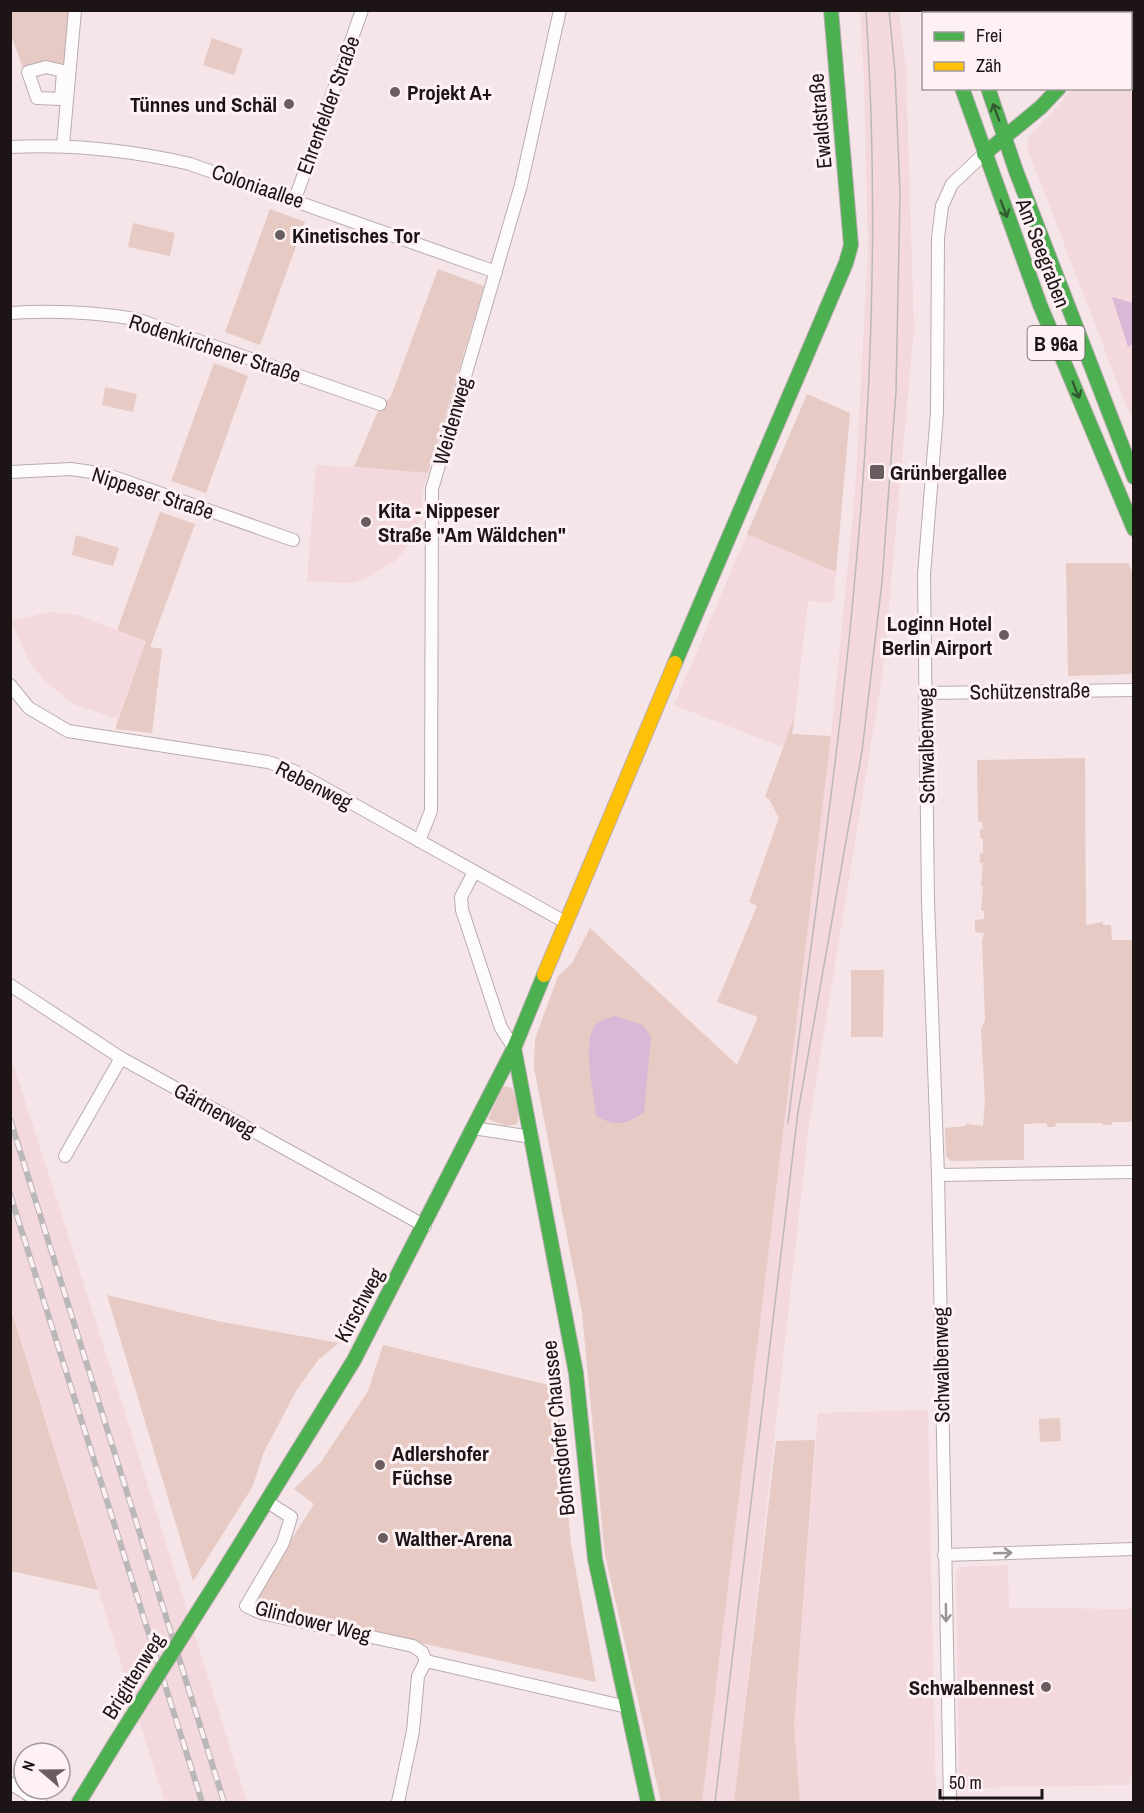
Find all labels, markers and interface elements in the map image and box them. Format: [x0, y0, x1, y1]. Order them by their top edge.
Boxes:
legend [922, 12, 1132, 90]
text: Frei [976, 23, 1002, 48]
street label: Ehrenfelder Straße [289, 32, 367, 178]
text: Zäh [976, 53, 1001, 78]
street label: Ewaldstraße [801, 72, 839, 170]
place label: Projekt A+ [407, 78, 492, 107]
marker: Projekt A+ [388, 85, 402, 99]
place label: Tünnes und Schäl [130, 90, 277, 119]
marker: Tünnes und Schäl [282, 97, 296, 111]
one-way arrow [990, 103, 1001, 122]
street label: Coloniaallee [208, 157, 308, 215]
street label: Am Seegraben [1009, 193, 1077, 312]
one-way arrow [999, 199, 1010, 218]
place label: Kinetisches Tor [292, 221, 420, 250]
marker: Kinetisches Tor [273, 228, 287, 242]
street label: Rodenkirchener Straße [125, 307, 305, 389]
road number: B 96a [1028, 326, 1084, 360]
street label: Weidenweg [426, 373, 479, 469]
one-way arrow [1071, 380, 1082, 399]
place label: Grünbergallee [890, 458, 1007, 487]
street label: Nippeser Straße [88, 460, 218, 526]
marker: Grünbergallee [868, 463, 886, 481]
place label: Kita - Nippeser Straße "Am Wäldchen" [378, 496, 566, 549]
marker: Kita - Nippeser Straße "Am Wäldchen" [359, 515, 373, 529]
place label: Loginn Hotel Berlin Airport [882, 609, 992, 662]
marker: Loginn Hotel Berlin Airport [997, 628, 1011, 642]
street label: Schützenstraße [969, 675, 1091, 707]
street label: Schwalbenweg [910, 687, 942, 804]
street label: Rebenweg [271, 753, 358, 817]
street label: Gärtnerweg [169, 1076, 262, 1145]
street label: Kirschweg [327, 1262, 391, 1347]
street label: Schwalbenweg [925, 1306, 957, 1423]
street label: Bohnsdorfer Chaussee [534, 1339, 582, 1517]
place label: Adlershofer Füchse [392, 1439, 489, 1492]
marker: Adlershofer Füchse [373, 1458, 387, 1472]
place label: Walther-Arena [395, 1524, 512, 1553]
marker: Walther-Arena [376, 1531, 390, 1545]
one-way arrow [992, 1547, 1012, 1559]
street label: Glindower Weg [252, 1593, 374, 1649]
one-way arrow [940, 1603, 951, 1623]
street label: Brigittenweg [95, 1627, 171, 1725]
place label: Schwalbennest [909, 1673, 1034, 1702]
marker: Schwalbennest [1039, 1680, 1053, 1694]
north arrow [12, 1741, 72, 1801]
text: N [16, 1758, 40, 1774]
scale bar [940, 1762, 1042, 1800]
text: 50 m [949, 1770, 982, 1795]

